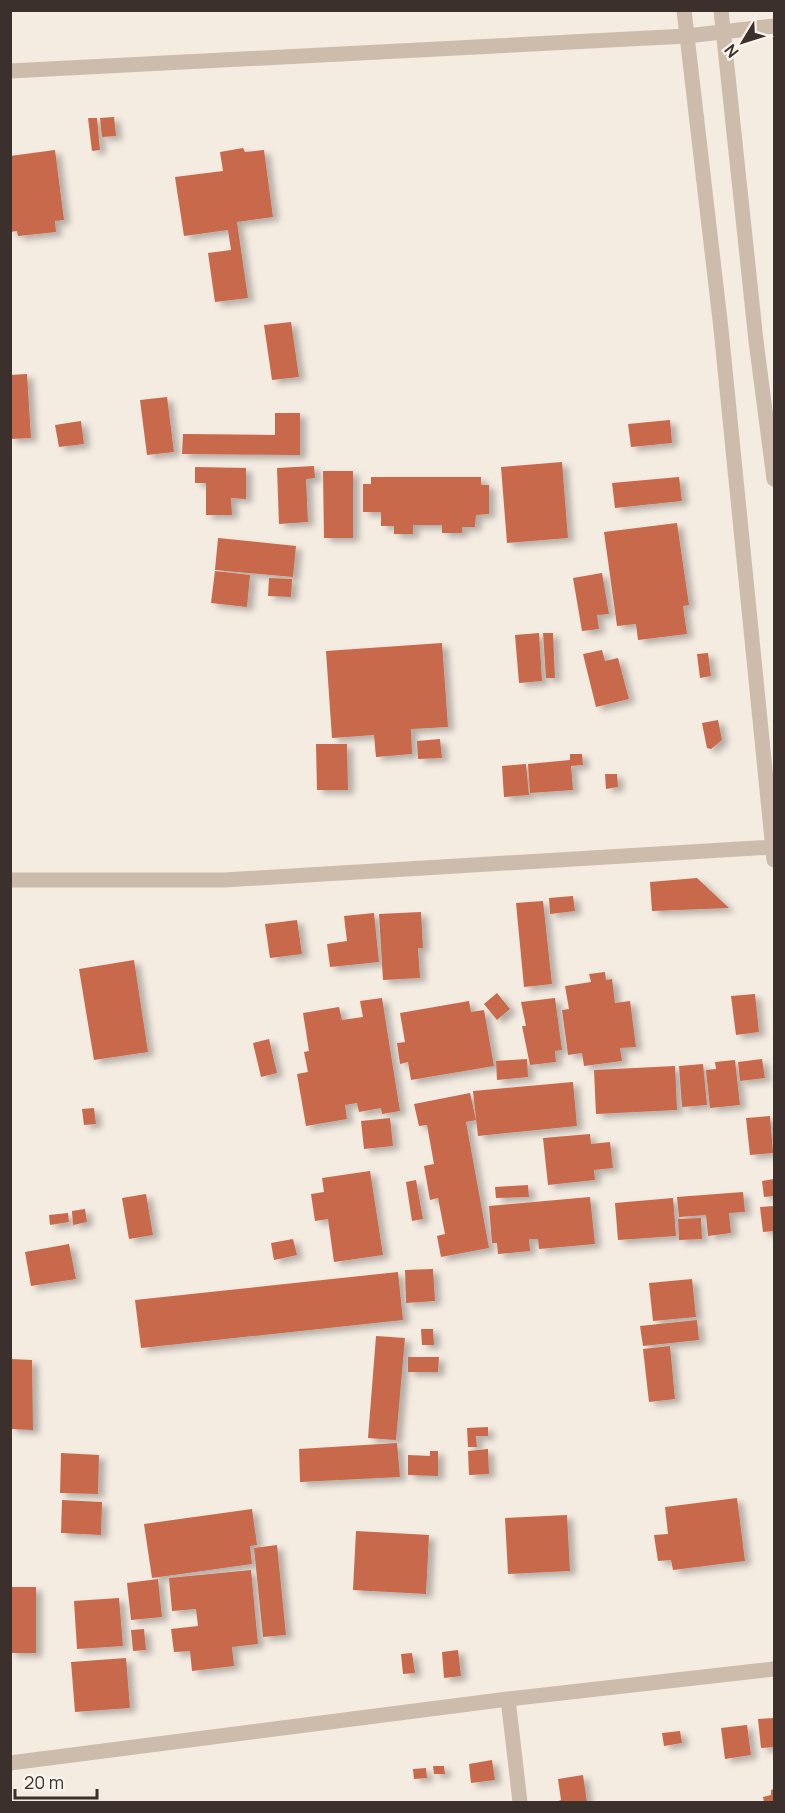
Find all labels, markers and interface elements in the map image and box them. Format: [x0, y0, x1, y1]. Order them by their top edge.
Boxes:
north arrow [713, 12, 773, 72]
text: N [719, 40, 743, 63]
scale bar [15, 1762, 98, 1800]
text: 20 m [24, 1770, 64, 1794]

